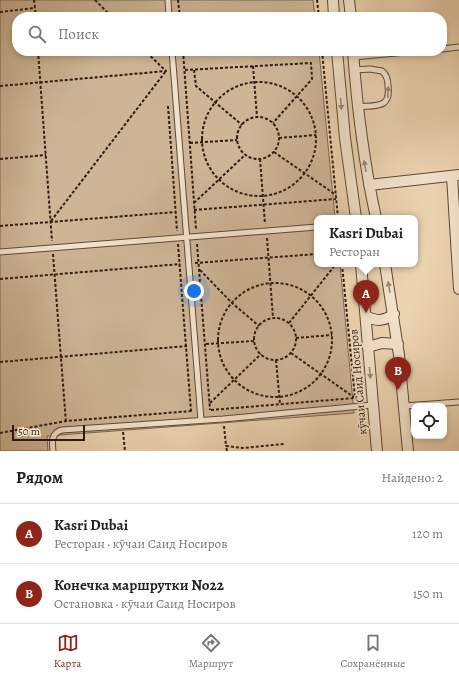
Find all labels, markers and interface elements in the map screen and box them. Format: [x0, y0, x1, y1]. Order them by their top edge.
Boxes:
search box [12, 12, 447, 56]
icon: search [26, 23, 48, 45]
text: Поиск [58, 24, 99, 44]
one-way arrow [385, 86, 391, 99]
one-way arrow [338, 98, 345, 110]
one-way arrow [362, 160, 368, 172]
popup [314, 215, 418, 267]
text: Kasri Dubai [329, 223, 403, 243]
text: Ресторан [329, 243, 380, 260]
pin: A [353, 280, 379, 313]
your location [184, 281, 204, 301]
one-way arrow [386, 281, 392, 293]
street label: кӯчаи Саид Носиров [345, 328, 371, 435]
pin: B [385, 357, 411, 390]
one-way arrow [367, 367, 374, 379]
map controls [411, 403, 447, 439]
button: locate [411, 403, 447, 439]
scale bar [12, 423, 85, 442]
text: 50 m [18, 424, 40, 439]
text: Рядом [16, 466, 63, 489]
text: Найдено: 2 [382, 469, 443, 486]
text: Kasri Dubai [54, 515, 128, 535]
text: A [25, 525, 33, 542]
text: 120 m [412, 525, 443, 542]
text: Ресторан · кӯчаи Саид Носиров [54, 535, 227, 552]
text: Конечка маршрутки No22 [54, 575, 224, 595]
text: B [25, 585, 33, 602]
text: 150 m [413, 585, 443, 602]
text: Остановка · кӯчаи Саид Носиров [54, 595, 236, 612]
tab: Карта [54, 632, 81, 671]
tab: Маршрут [189, 632, 233, 671]
tab: Сохранённые [340, 632, 405, 671]

